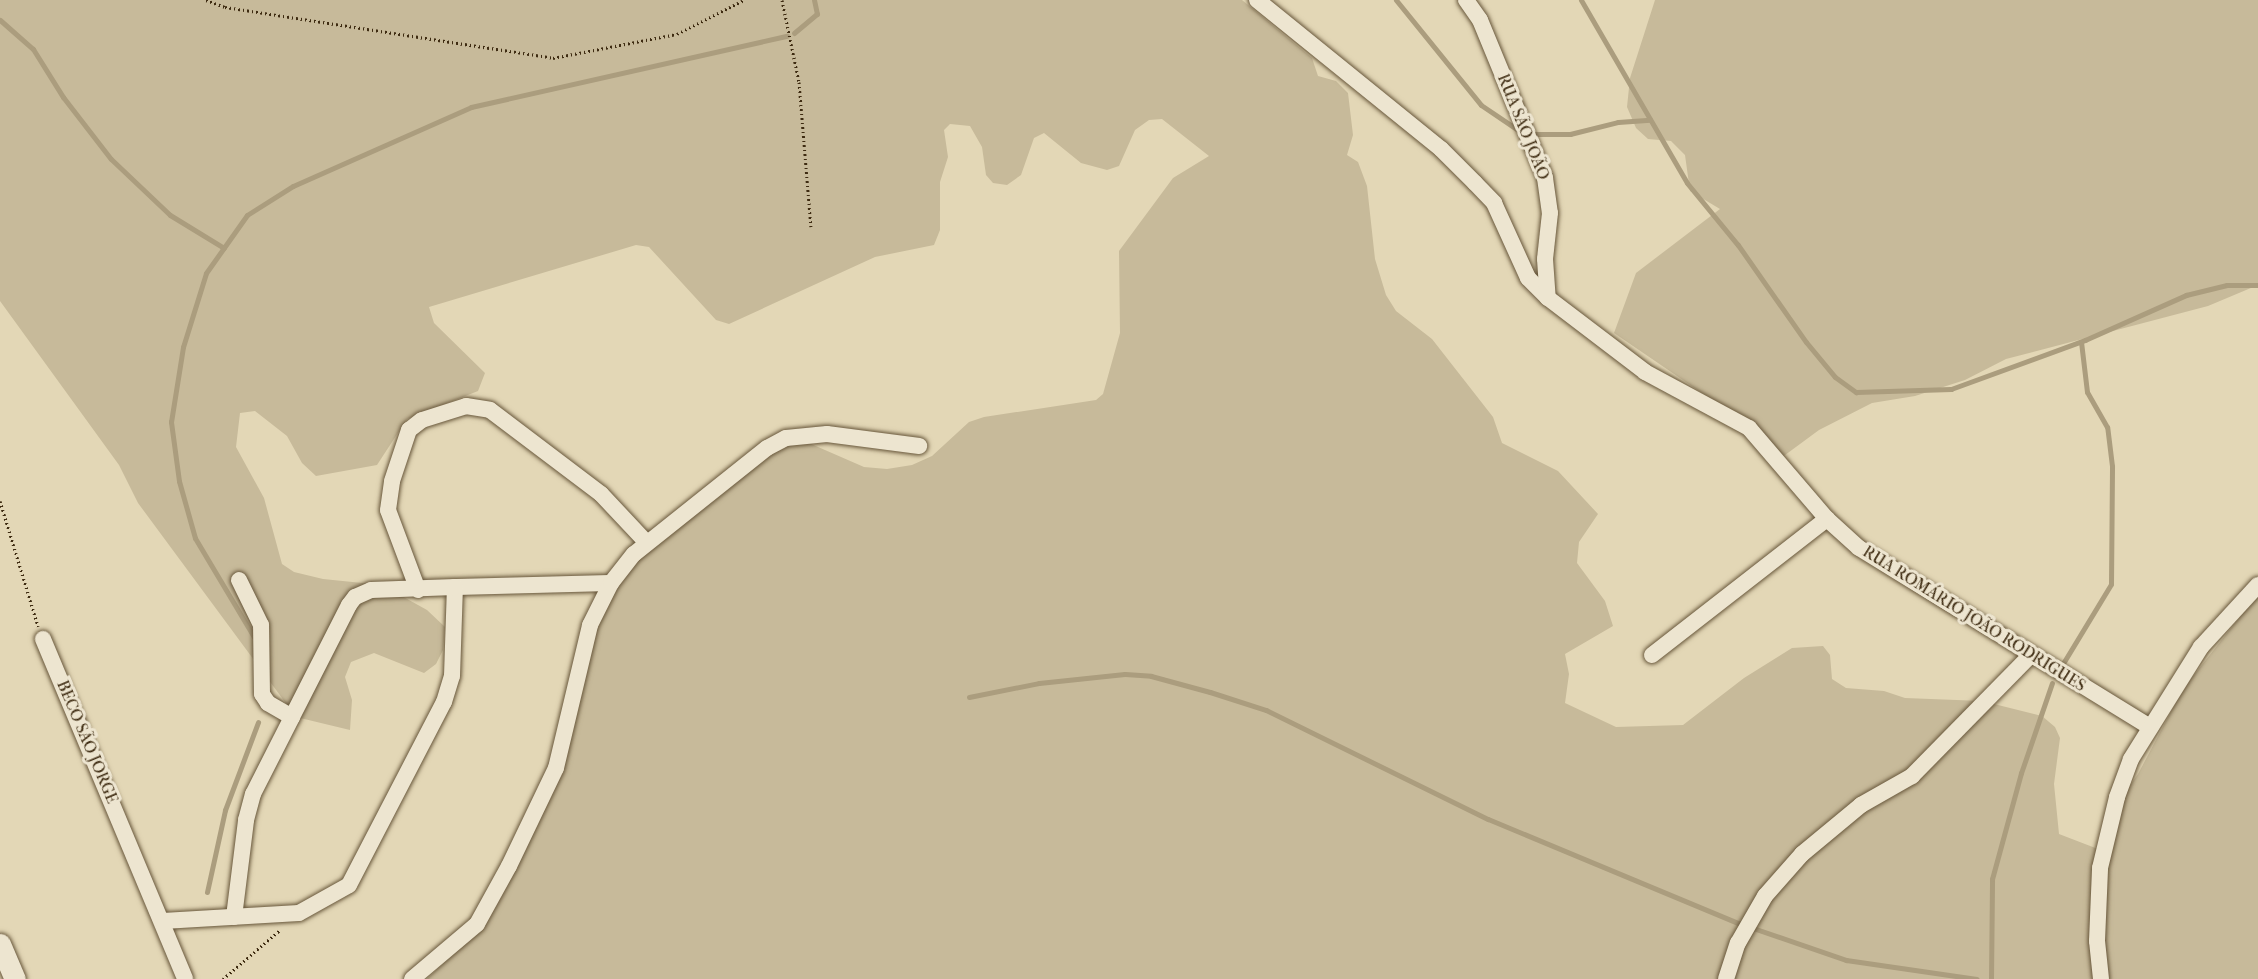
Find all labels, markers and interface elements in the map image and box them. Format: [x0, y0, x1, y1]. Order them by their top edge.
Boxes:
street label: RUA SÃO JOÃO [1493, 71, 1553, 183]
street label: RUA ROMÁRIO JOÃO RODRIGUES [1859, 542, 2089, 696]
street label: BECO SÃO JORGE [52, 678, 122, 806]

